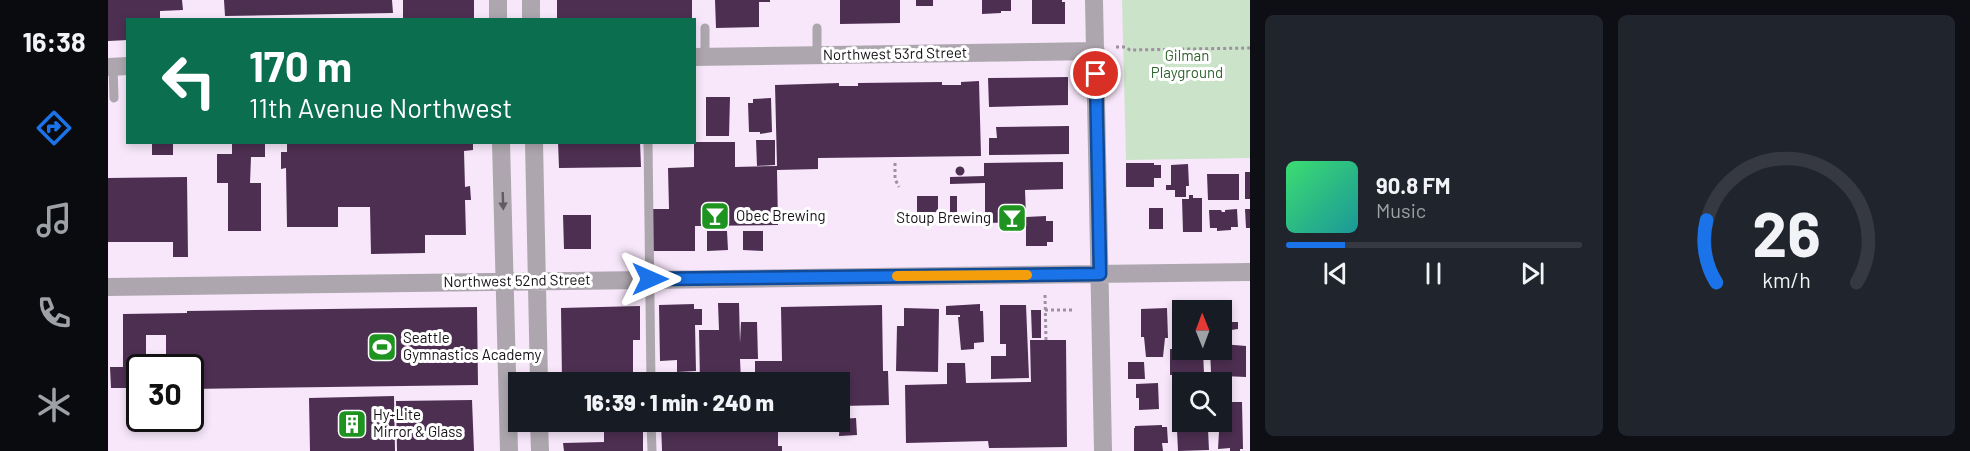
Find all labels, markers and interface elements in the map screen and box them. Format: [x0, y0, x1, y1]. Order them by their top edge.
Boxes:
text: 16:38 [22, 25, 86, 57]
text: 170 m [249, 40, 352, 90]
icon: left [150, 42, 228, 120]
street label: Northwest 53rd Street [823, 43, 967, 63]
park label: Gilman Playground [1151, 46, 1223, 81]
pin [1070, 48, 1121, 99]
icon: arrive [1079, 57, 1112, 90]
text: 11th Avenue Northwest [249, 91, 512, 123]
icon: directions [33, 107, 75, 149]
text: 90.8 FM [1376, 172, 1451, 198]
one-way arrow [498, 191, 508, 210]
text: 26 [1752, 195, 1820, 269]
text: Music [1376, 198, 1426, 222]
icon: music [33, 199, 75, 241]
bar icon: Obec Brewing [699, 200, 731, 232]
bar icon: Stoup Brewing [996, 202, 1028, 234]
place label: Obec Brewing [736, 206, 826, 224]
place label: Stoup Brewing [896, 208, 991, 226]
position arrow [618, 247, 682, 311]
icon: previous [1319, 257, 1352, 290]
icon: pause [1417, 257, 1450, 290]
icon: next [1516, 257, 1549, 290]
text: km/h [1762, 267, 1811, 292]
street label: Northwest 52nd Street [443, 270, 591, 290]
icon: phone [33, 292, 75, 334]
north arrow [1172, 300, 1232, 360]
map controls [1172, 300, 1232, 432]
place label: Seattle Gymnastics Academy [403, 328, 542, 363]
sports icon: Seattle Gymnastics Academy [366, 331, 398, 363]
speed limit sign: 30 [126, 354, 204, 432]
button: search [1172, 372, 1232, 432]
icon: climate [33, 384, 75, 426]
text: 16:39 · 1 min · 240 m [584, 389, 774, 415]
place label: Hy-Lite Mirror & Glass [373, 405, 462, 440]
building icon: Hy-Lite Mirror & Glass [336, 408, 368, 440]

